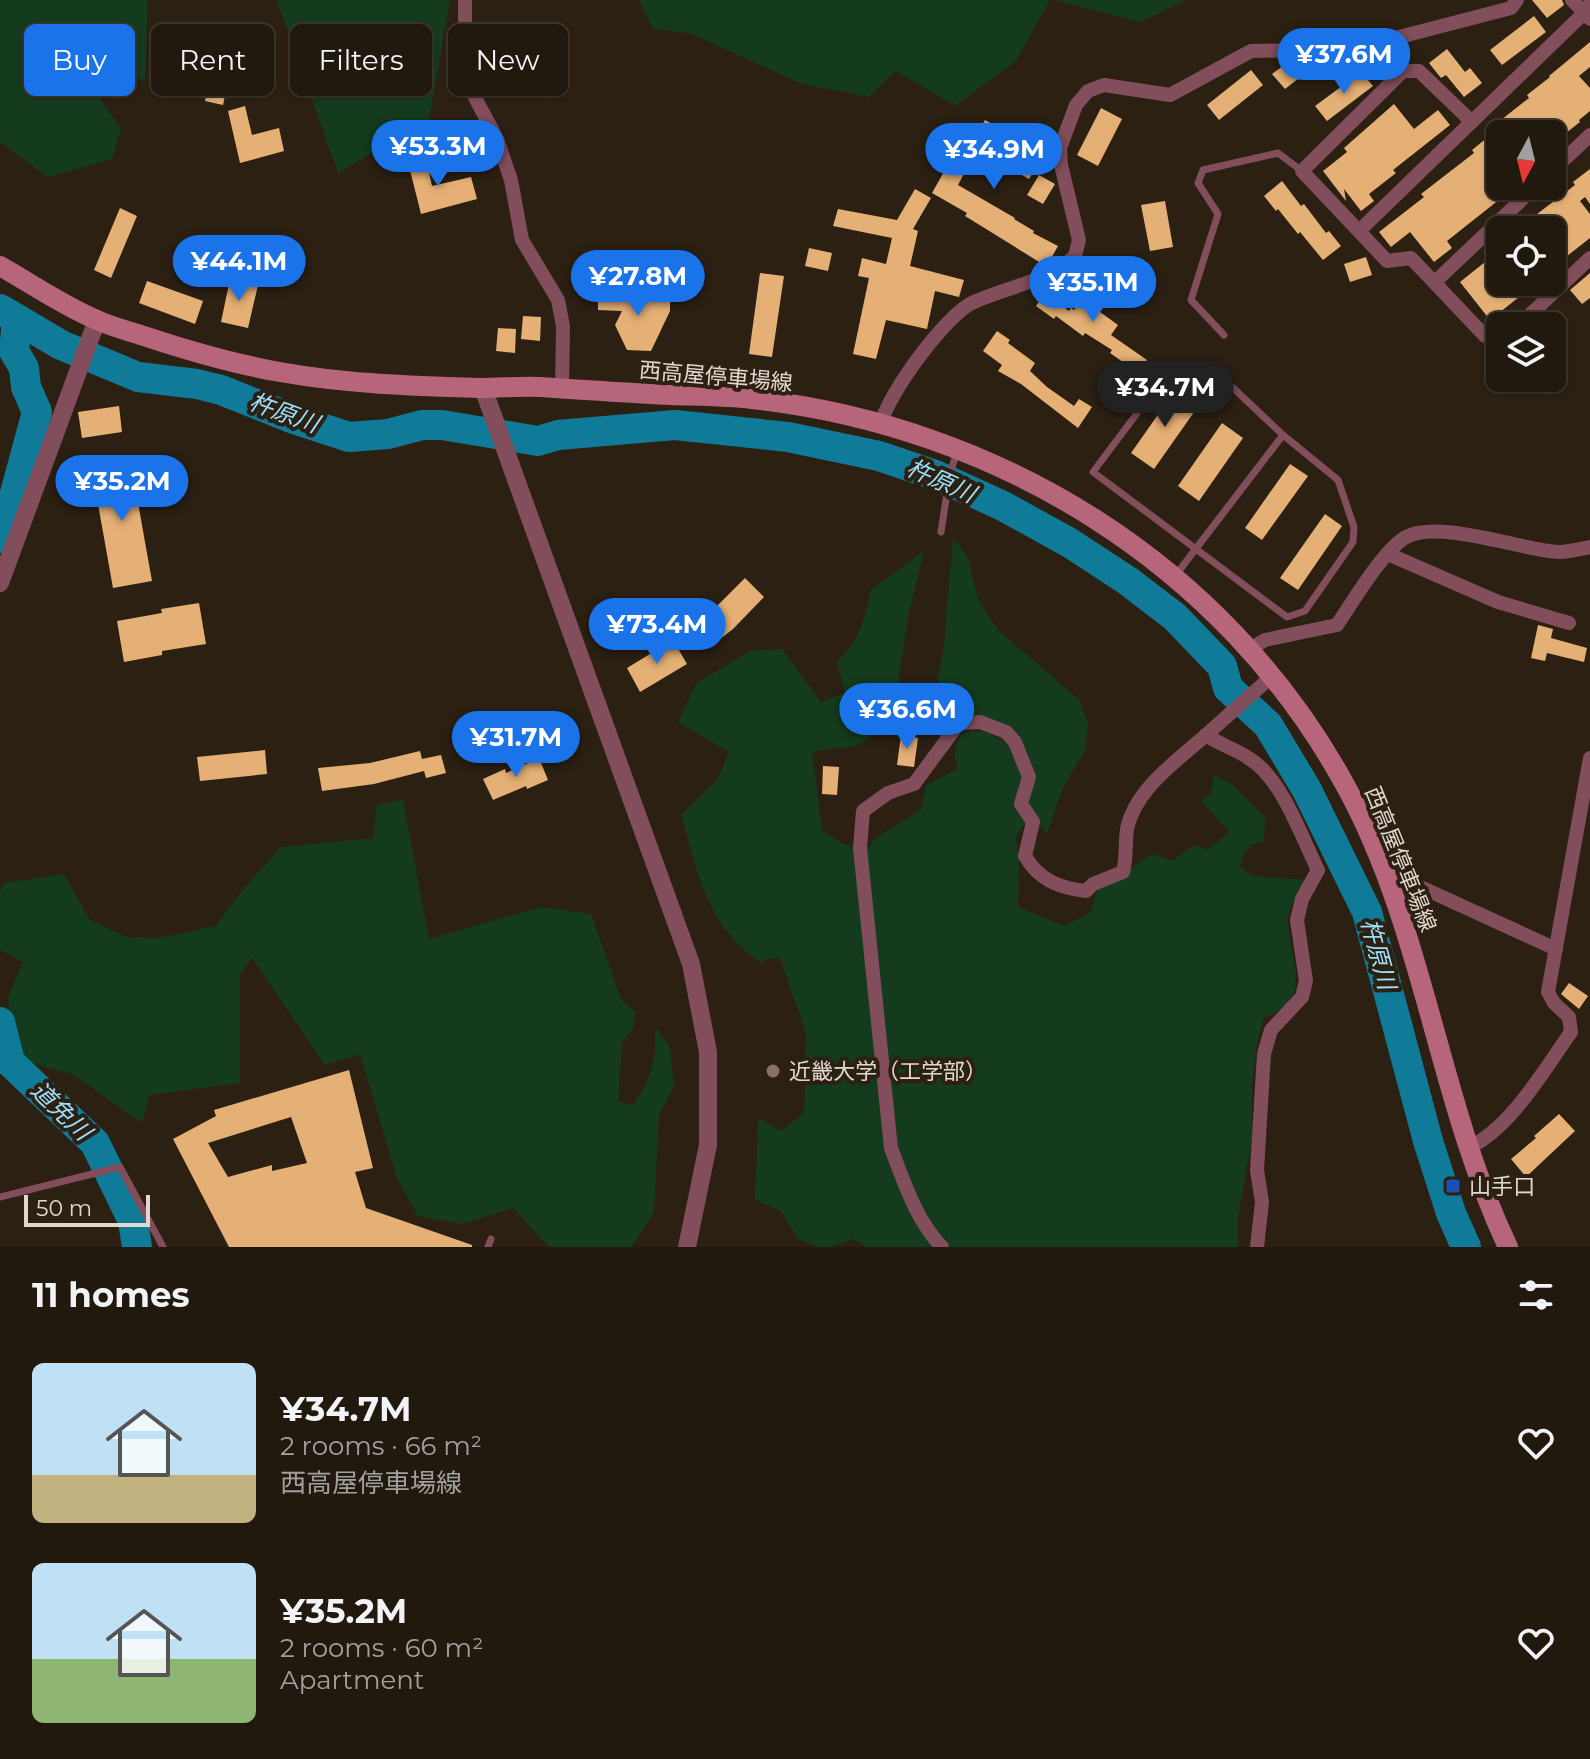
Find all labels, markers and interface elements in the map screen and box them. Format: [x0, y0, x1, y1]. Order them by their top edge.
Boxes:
chip: Buy [24, 24, 135, 96]
chip: Rent [151, 24, 274, 96]
chip: Filters [290, 24, 432, 96]
chip: New [448, 24, 568, 96]
pin: ¥37.6M [1279, 28, 1409, 96]
text: ¥37.6M [1295, 38, 1393, 70]
pin: ¥53.3M [373, 120, 503, 188]
north arrow [1486, 120, 1566, 200]
map controls [1486, 120, 1566, 392]
pin: ¥34.9M [929, 123, 1059, 191]
text: ¥53.3M [389, 130, 487, 162]
text: ¥34.9M [943, 133, 1045, 165]
button: locate [1486, 216, 1566, 296]
pin: ¥44.1M [174, 235, 304, 303]
text: ¥44.1M [191, 245, 287, 277]
pin: ¥27.8M [573, 250, 703, 318]
pin: ¥35.1M [1028, 256, 1158, 324]
text: ¥27.8M [589, 260, 687, 292]
text: ¥35.1M [1047, 266, 1139, 298]
button: layers [1486, 312, 1566, 392]
street label: 西高屋停車場線 [638, 356, 794, 397]
pin: ¥34.7M [1100, 361, 1230, 429]
text: ¥34.7M [1115, 371, 1215, 403]
water label: 杵原川 [245, 387, 326, 439]
water label: 杵原川 [902, 453, 983, 510]
pin: ¥35.2M [57, 455, 187, 523]
text: ¥35.2M [73, 465, 171, 497]
pin: ¥73.4M [592, 598, 722, 666]
text: ¥73.4M [607, 608, 707, 640]
pin: ¥36.6M [842, 683, 972, 751]
text: ¥36.6M [857, 693, 957, 725]
pin: ¥31.7M [451, 711, 581, 779]
text: ¥31.7M [470, 721, 562, 753]
street label: 西高屋停車場線 [1359, 783, 1442, 936]
water label: 杵原川 [1355, 915, 1403, 995]
place label: 近畿大学（工学部） [789, 1058, 987, 1085]
marker: 近畿大学（工学部） [764, 1062, 782, 1080]
water label: 道免川 [25, 1075, 99, 1148]
place label: 山手口 [1469, 1173, 1535, 1200]
marker: 山手口 [1444, 1177, 1462, 1195]
scale bar [24, 1191, 150, 1227]
text: 50 m [36, 1195, 92, 1222]
icon: filters [1514, 1273, 1558, 1317]
text: 11 homes [32, 1274, 190, 1316]
text: ¥34.7M [280, 1388, 412, 1430]
icon: home [96, 1395, 192, 1491]
icon: heart [1514, 1421, 1558, 1465]
text: 2 rooms · 66 m² [280, 1430, 482, 1462]
text: 西高屋停車場線 [280, 1467, 462, 1499]
text: ¥35.2M [280, 1590, 407, 1632]
icon: home [96, 1595, 192, 1691]
icon: heart [1514, 1621, 1558, 1665]
text: 2 rooms · 60 m² [280, 1632, 483, 1664]
text: Apartment [280, 1664, 424, 1696]

